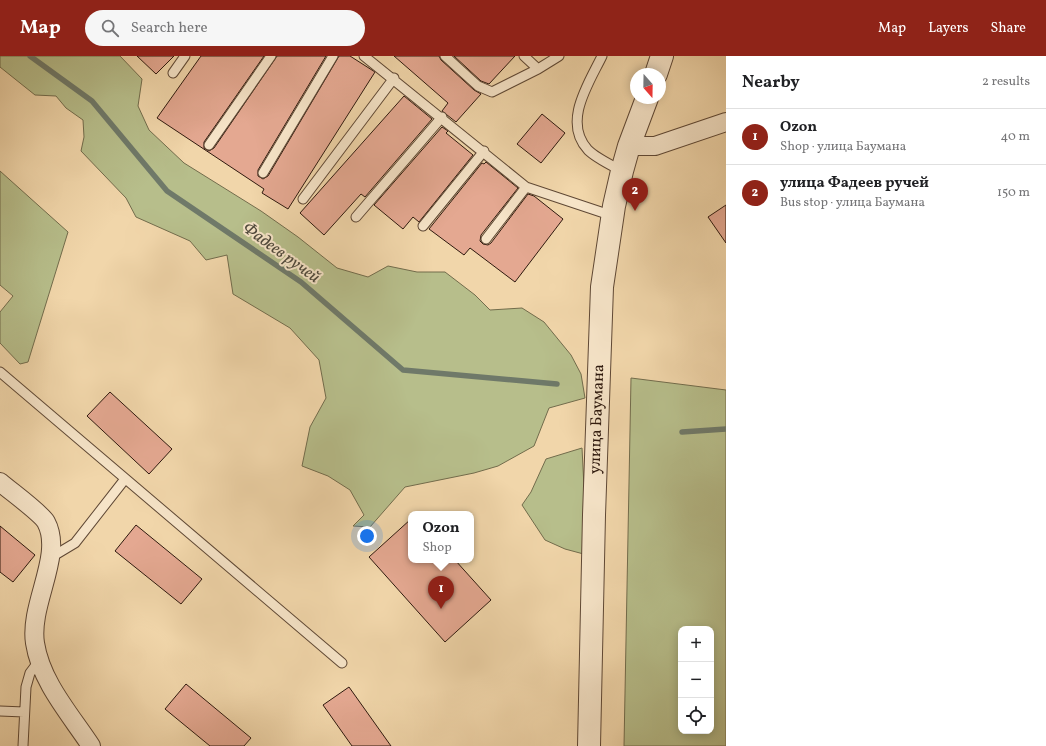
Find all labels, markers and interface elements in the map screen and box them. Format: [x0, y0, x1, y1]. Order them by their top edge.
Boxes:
search box [85, 10, 365, 46]
text: Map [20, 15, 61, 41]
icon: search [99, 17, 121, 39]
text: Search here [131, 18, 208, 39]
text: Map [878, 19, 906, 38]
text: Layers [928, 19, 968, 38]
text: Share [990, 19, 1026, 38]
north arrow [630, 68, 666, 104]
text: Nearby [742, 71, 800, 94]
text: 2 results [982, 73, 1030, 91]
text: Ozon [780, 117, 817, 138]
text: 1 [752, 128, 758, 146]
text: 40 m [1001, 128, 1030, 146]
text: Shop · улица Баумана [780, 138, 906, 156]
text: улица Фадеев ручей [780, 173, 929, 194]
pin: 2 [622, 178, 648, 211]
text: 2 [752, 184, 758, 202]
text: 150 m [997, 184, 1030, 202]
text: Bus stop · улица Баумана [780, 194, 925, 212]
water label: Фадеев ручей [237, 217, 325, 289]
street label: улица Баумана [584, 364, 610, 474]
popup [408, 511, 474, 563]
text: Ozon [422, 518, 460, 539]
your location [357, 526, 377, 546]
text: Shop [422, 539, 452, 557]
pin: 1 [428, 576, 454, 609]
map controls [678, 626, 714, 734]
button: + [678, 626, 714, 662]
button: − [678, 662, 714, 698]
button: locate [678, 698, 714, 734]

